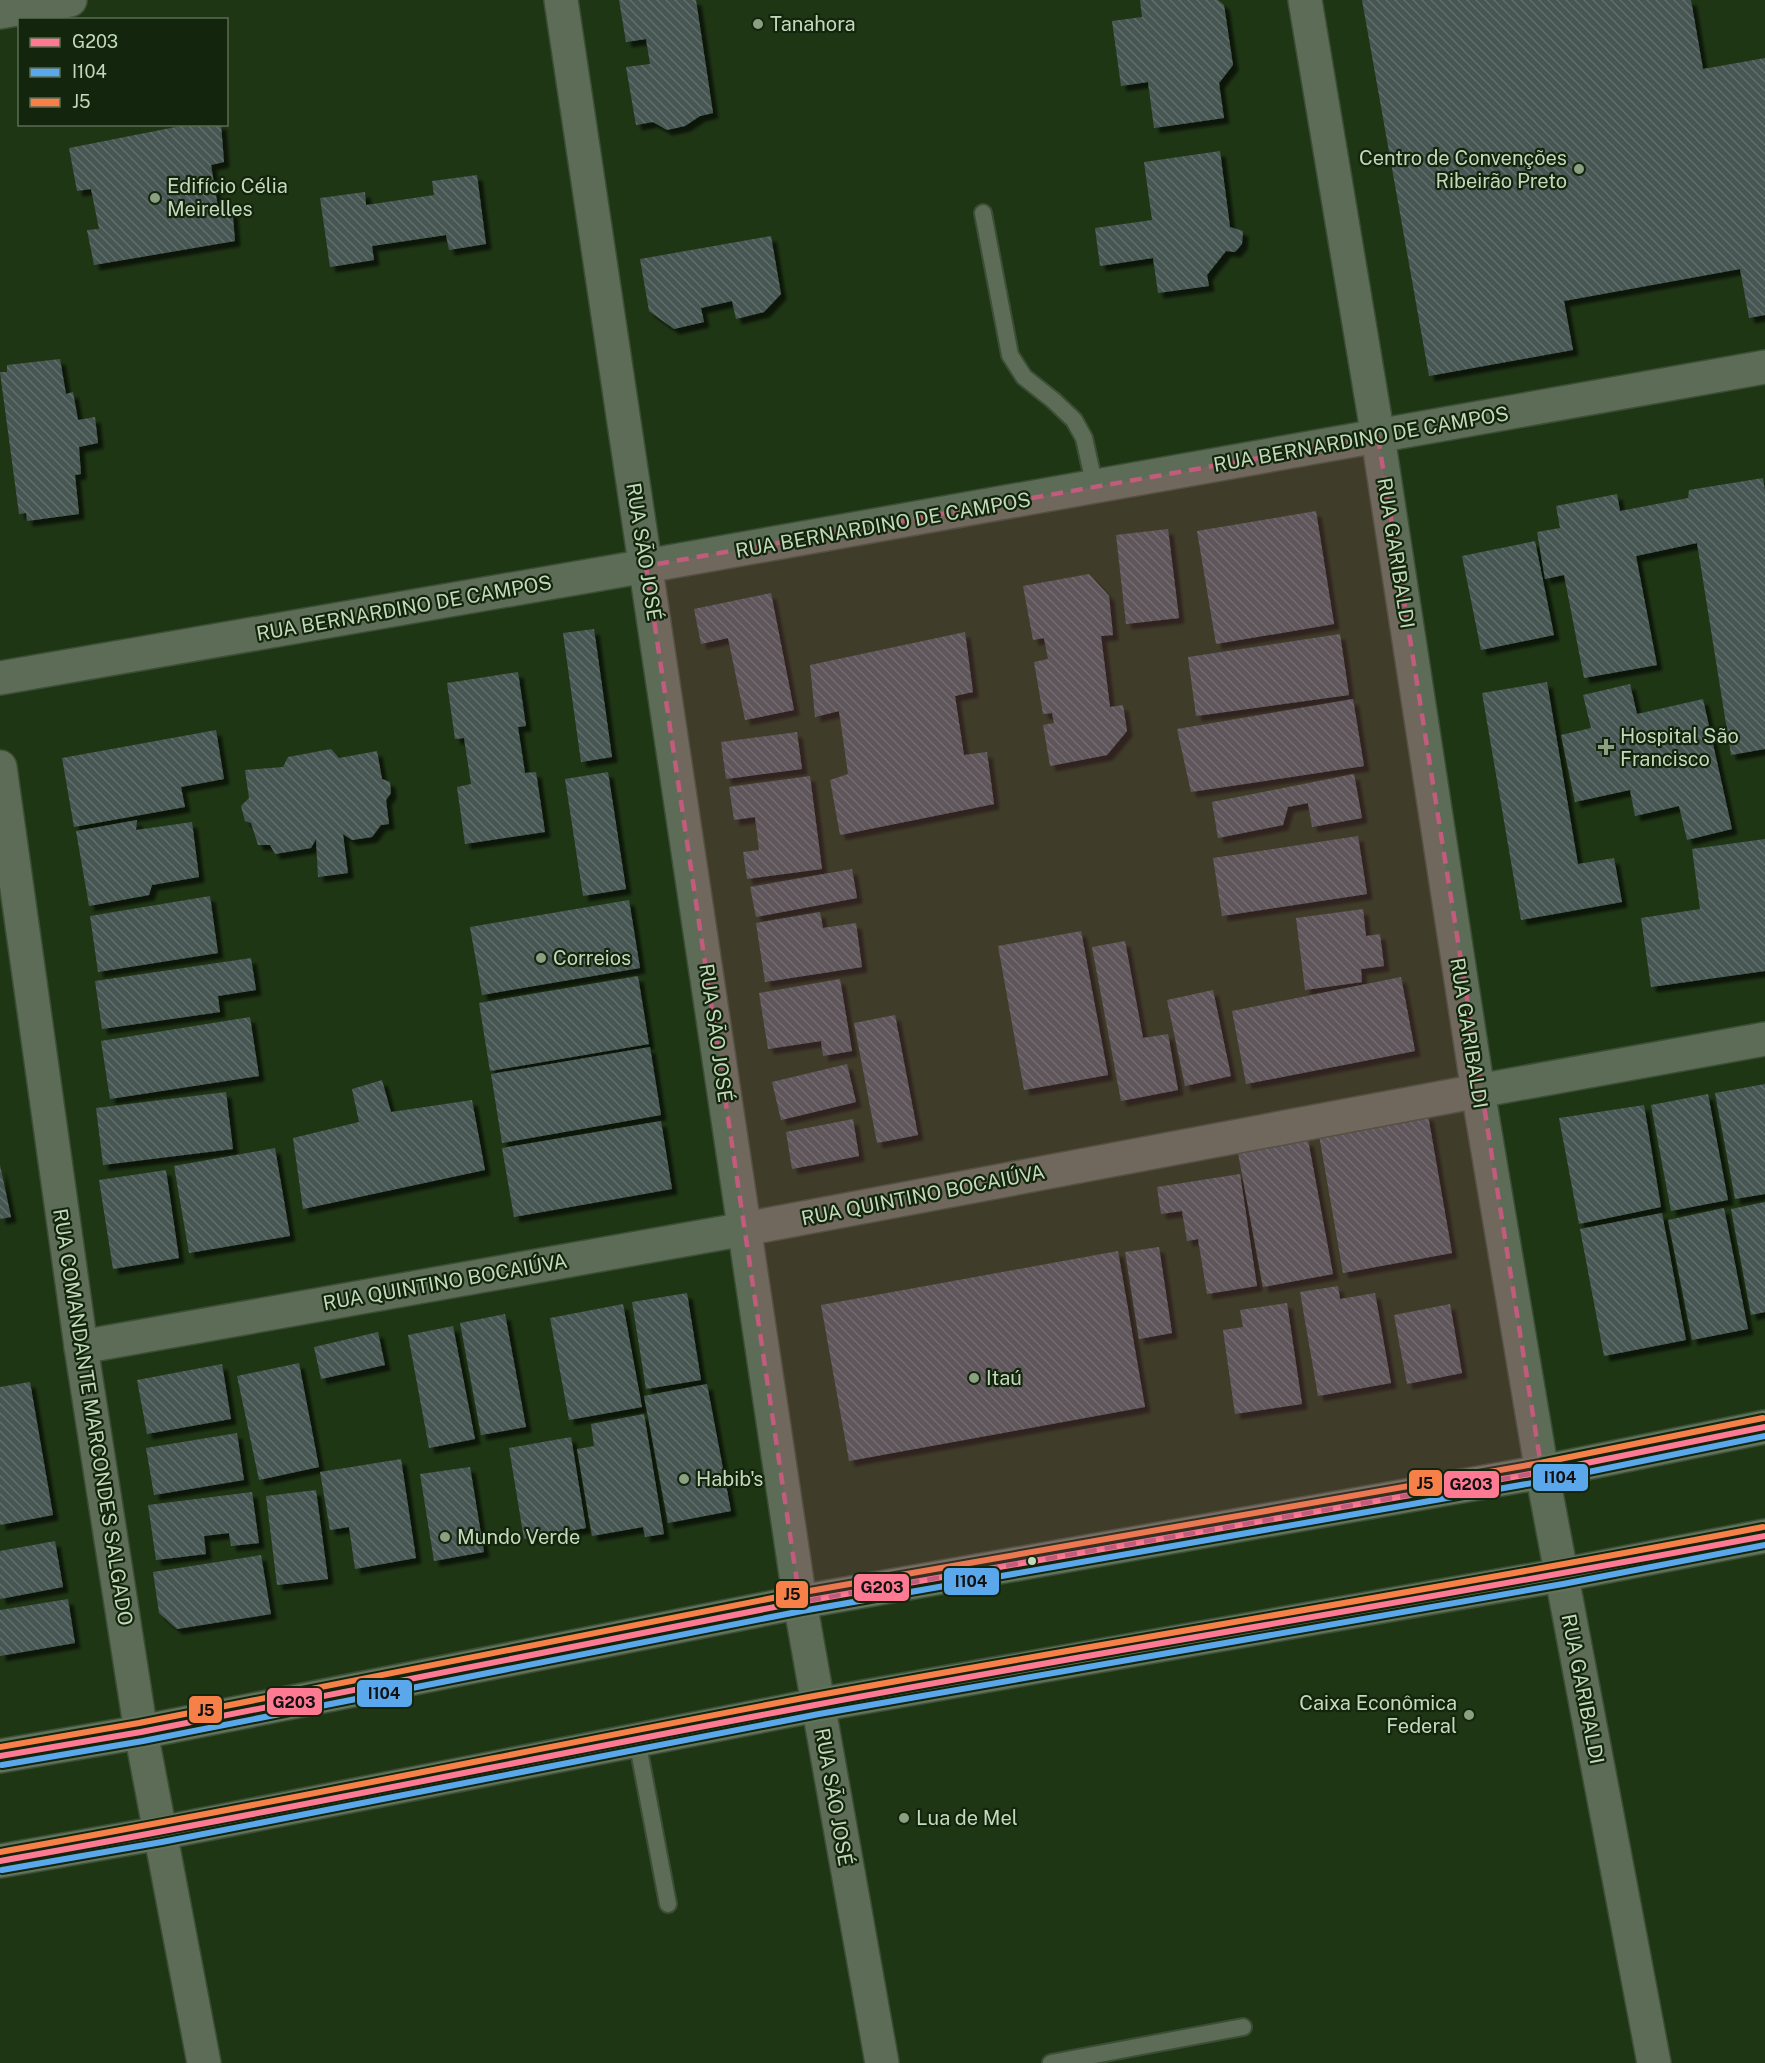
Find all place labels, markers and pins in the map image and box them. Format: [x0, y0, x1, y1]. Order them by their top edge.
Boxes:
place label: Tanahora [770, 12, 856, 36]
marker: Tanahora [751, 17, 765, 31]
place label: Centro de Convenções Ribeirão Preto [1359, 146, 1567, 193]
marker: Centro de Convenções Ribeirão Preto [1572, 162, 1586, 176]
place label: Edifício Célia Meirelles [167, 174, 288, 221]
marker: Edifício Célia Meirelles [148, 191, 162, 205]
place label: Hospital São Francisco [1620, 724, 1739, 771]
marker: Hospital São Francisco [1597, 738, 1615, 756]
place label: Correios [553, 946, 631, 970]
marker: Correios [534, 951, 548, 965]
place label: Itaú [986, 1366, 1022, 1390]
marker: Itaú [967, 1371, 981, 1385]
place label: Habib's [696, 1467, 763, 1491]
marker: Habib's [677, 1472, 691, 1486]
place label: Mundo Verde [457, 1525, 580, 1549]
marker: Mundo Verde [438, 1530, 452, 1544]
unlabelled marker [1026, 1555, 1038, 1567]
place label: Caixa Econômica Federal [1299, 1691, 1457, 1738]
marker: Caixa Econômica Federal [1462, 1708, 1476, 1722]
place label: Lua de Mel [916, 1806, 1018, 1830]
marker: Lua de Mel [897, 1811, 911, 1825]

